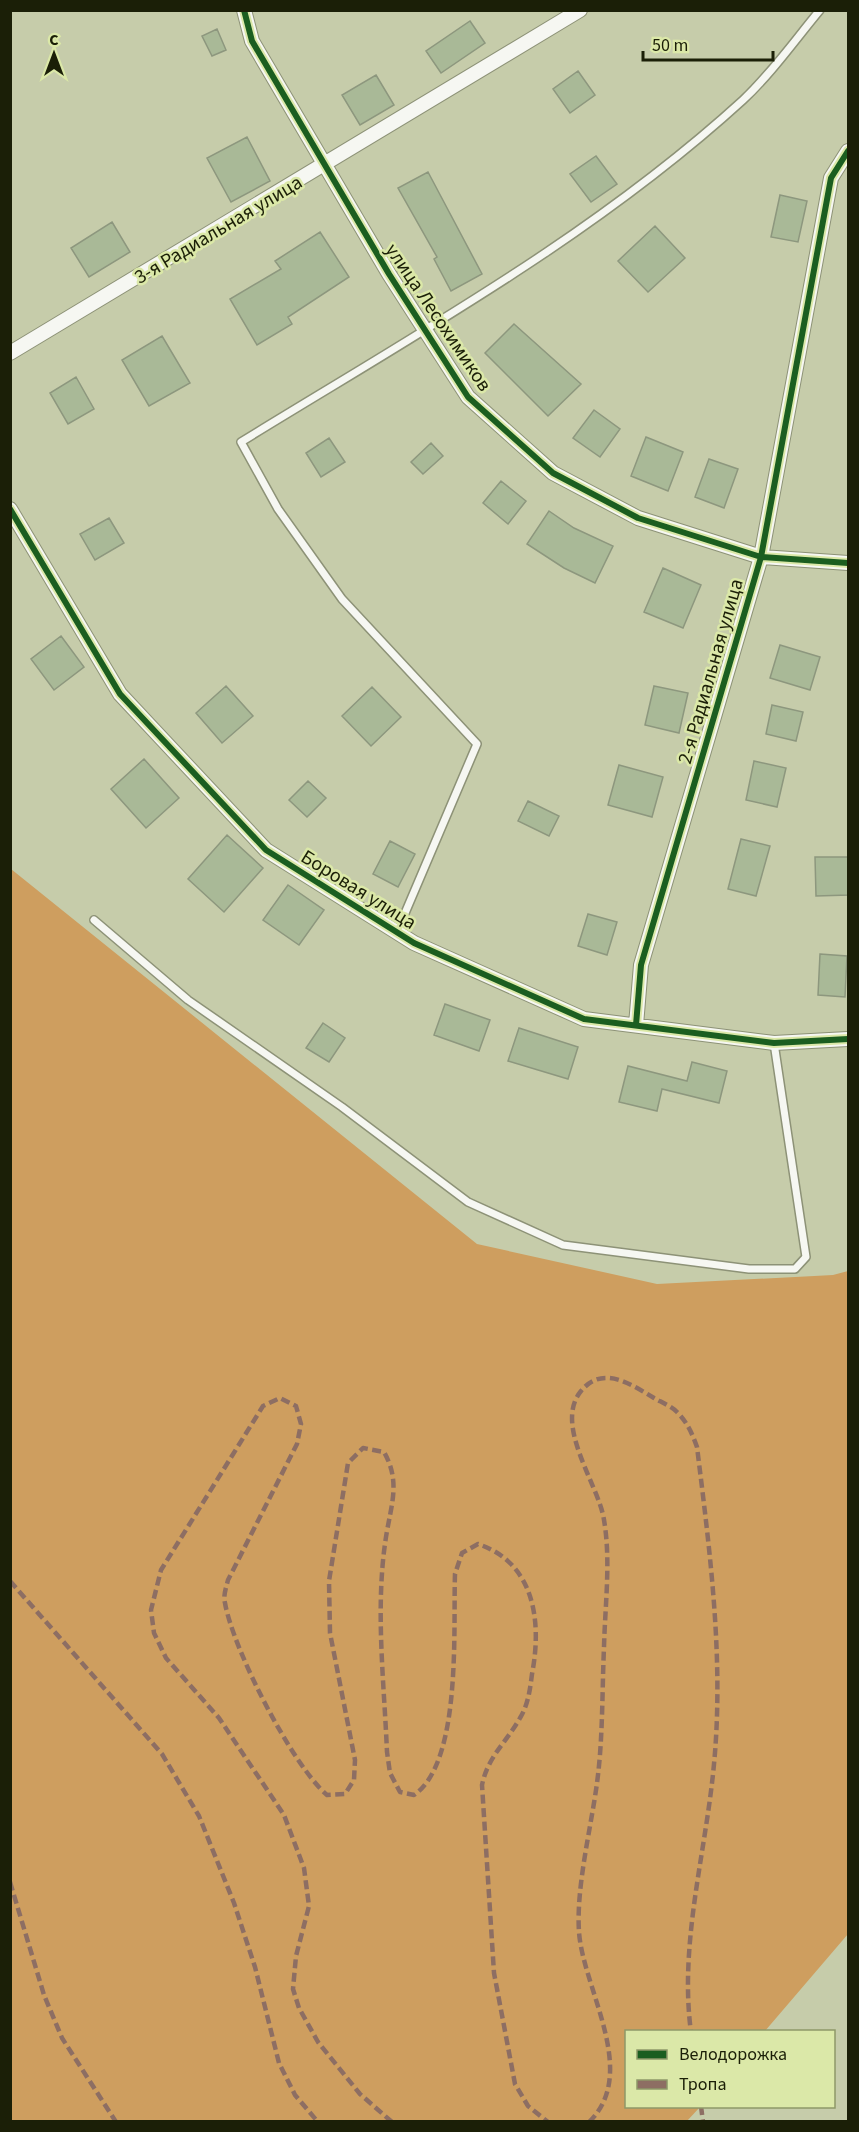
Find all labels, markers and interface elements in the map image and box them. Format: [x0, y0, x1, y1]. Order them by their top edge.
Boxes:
north arrow [24, 24, 84, 84]
scale bar [643, 24, 774, 62]
text: С [49, 29, 59, 51]
text: 50 m [652, 33, 688, 58]
street label: 3-я Радиальная улица [129, 169, 308, 291]
street label: улица Лесохимиков [378, 238, 498, 397]
street label: 2-я Радиальная улица [671, 575, 751, 767]
street label: Боровая улица [295, 843, 422, 937]
legend [625, 2030, 835, 2108]
text: Велодорожка [679, 2042, 787, 2067]
text: Тропа [679, 2072, 727, 2097]

